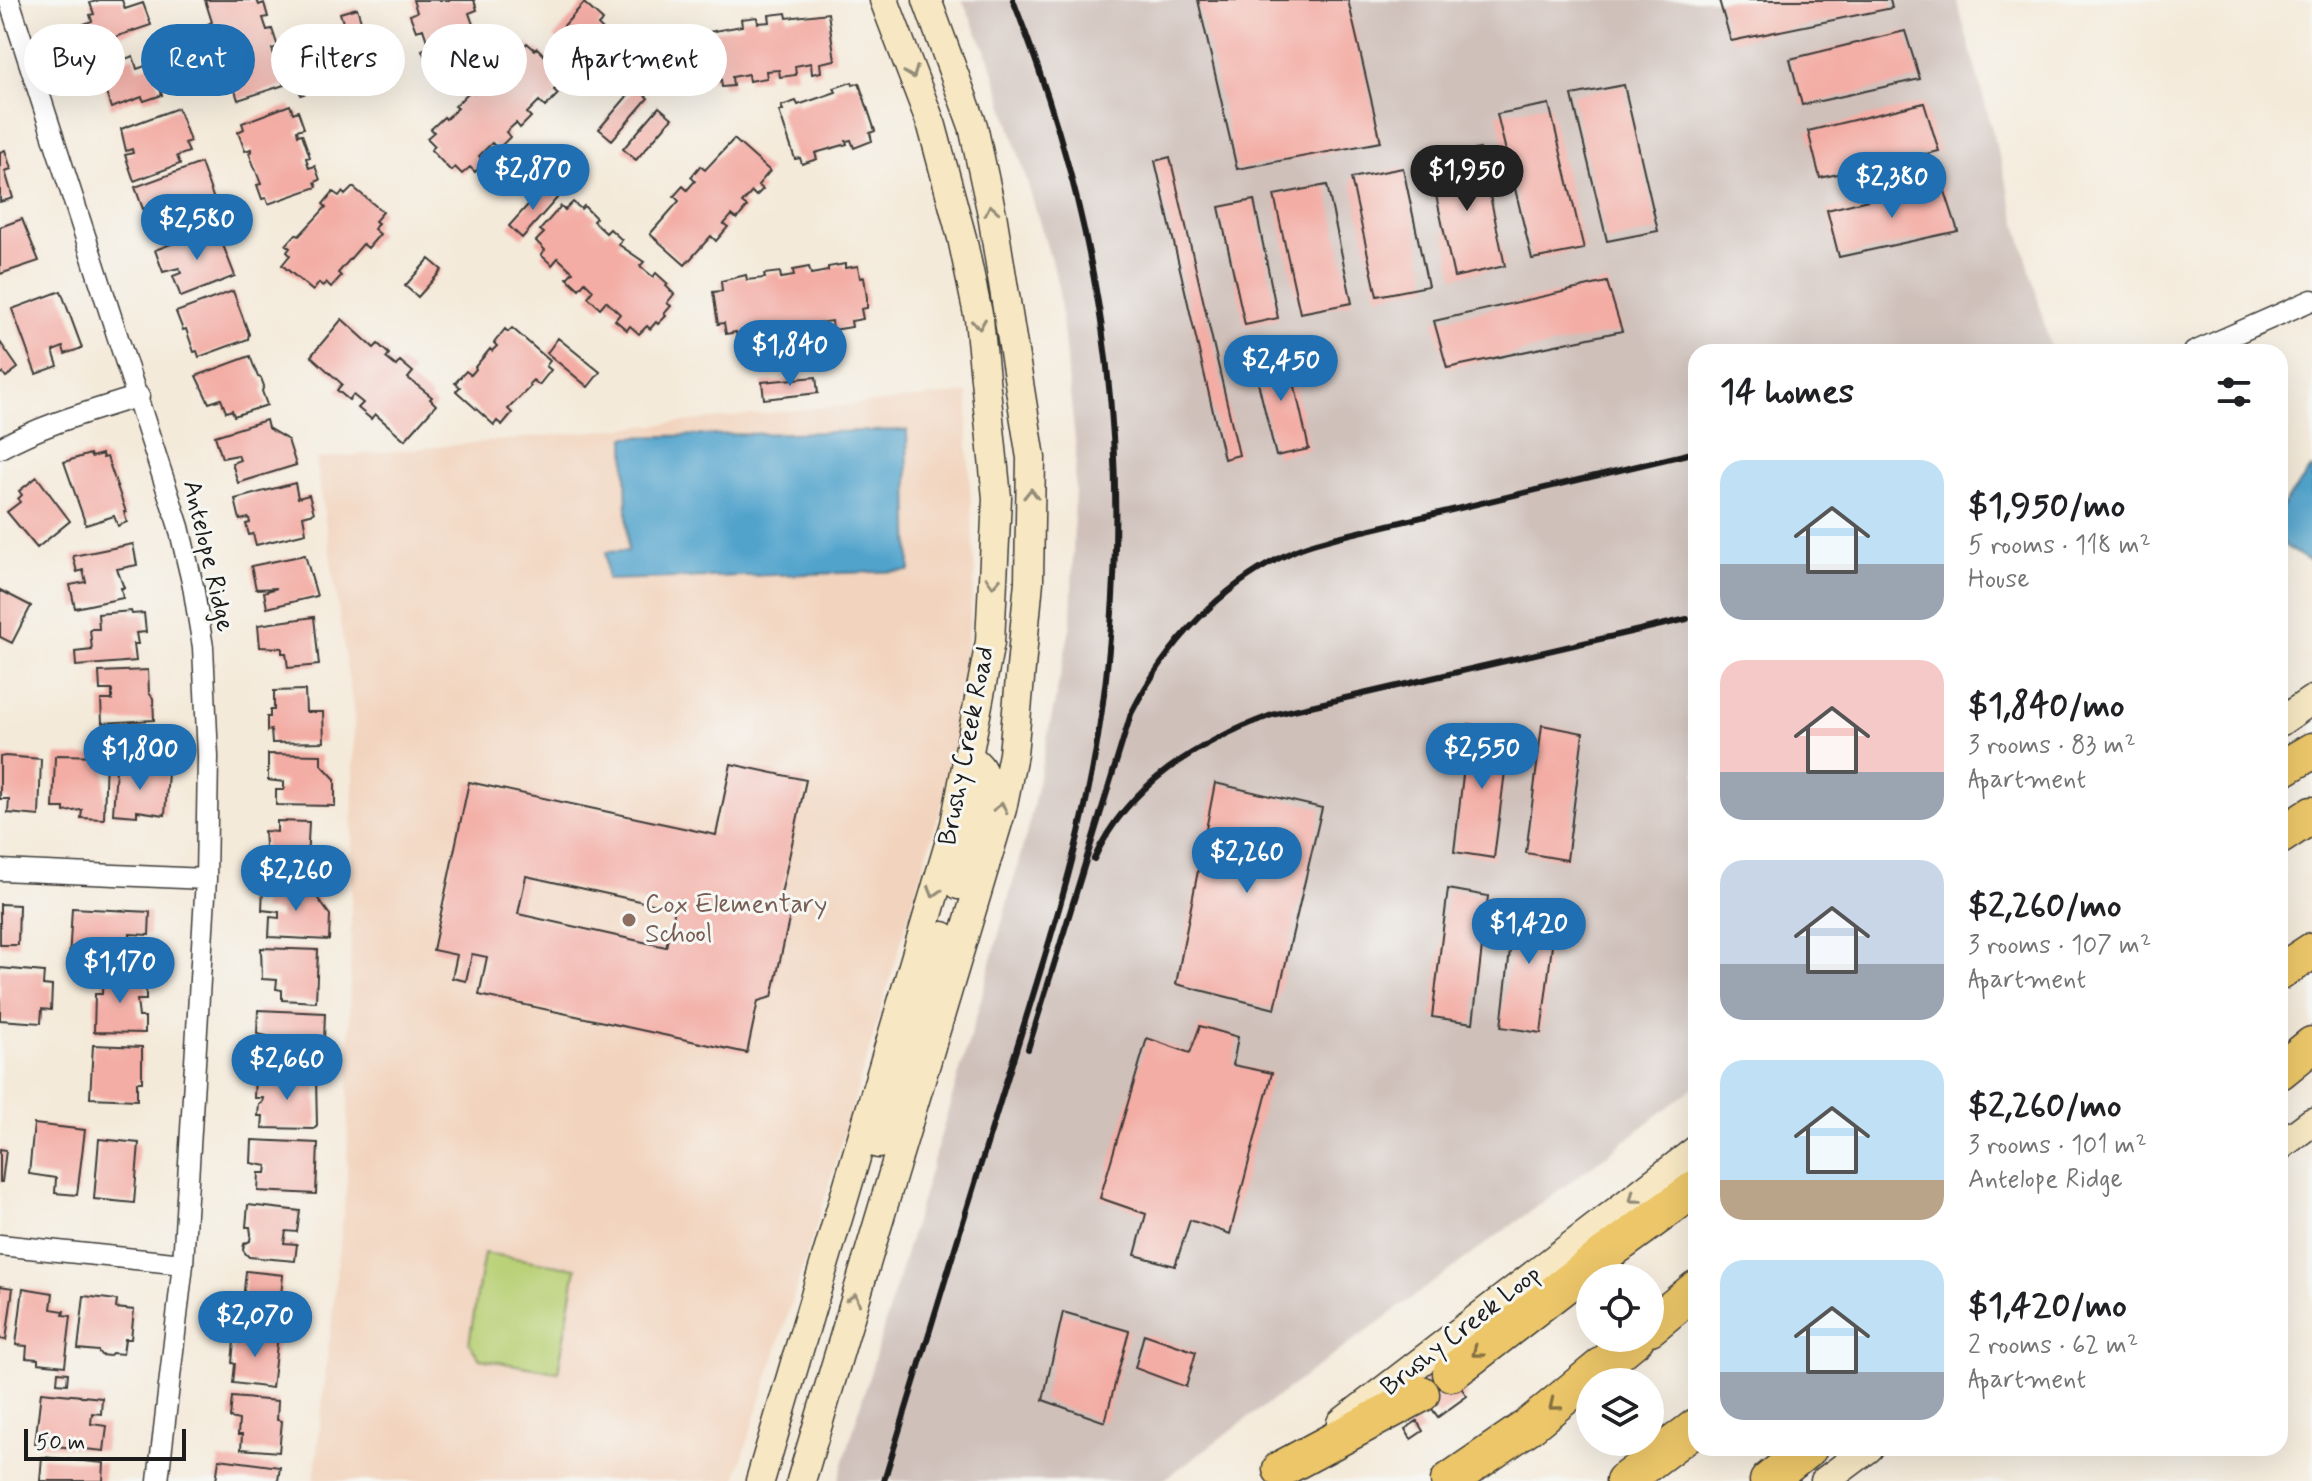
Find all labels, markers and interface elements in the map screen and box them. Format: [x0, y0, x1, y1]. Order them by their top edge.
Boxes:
chip: Buy [24, 24, 125, 96]
chip: Rent [141, 24, 255, 96]
chip: Filters [271, 24, 405, 96]
chip: New [421, 24, 527, 96]
chip: Apartment [543, 24, 727, 96]
one-way arrow [902, 65, 919, 79]
pin: $2,870 [468, 144, 598, 212]
pin: $1,950 [1402, 145, 1532, 213]
pin: $2,380 [1827, 152, 1957, 220]
text: $2,870 [495, 153, 571, 187]
text: $1,950 [1428, 154, 1506, 188]
text: $2,380 [1855, 161, 1929, 195]
pin: $2,580 [132, 194, 262, 262]
text: $2,580 [159, 203, 235, 237]
one-way arrow [983, 203, 1000, 216]
one-way arrow [970, 317, 987, 330]
pin: $1,840 [725, 320, 855, 388]
text: $1,840 [752, 329, 828, 363]
pin: $2,450 [1216, 335, 1346, 403]
text: $2,450 [1242, 344, 1320, 378]
text: 14 homes [1720, 370, 1854, 415]
icon: filters [2212, 370, 2256, 414]
street label: Antelope Ridge [174, 477, 242, 635]
text: $1,950/mo [1968, 484, 2125, 529]
one-way arrow [1022, 487, 1039, 500]
icon: home [1784, 492, 1880, 588]
text: 5 rooms · 118 m² [1968, 529, 2151, 563]
text: House [1968, 563, 2029, 597]
one-way arrow [984, 576, 1001, 589]
street label: Brushy Creek Road [931, 644, 1003, 848]
text: $1,840/mo [1968, 684, 2125, 729]
icon: home [1784, 692, 1880, 788]
pin: $2,550 [1417, 723, 1547, 791]
pin: $1,800 [75, 724, 205, 792]
text: 3 rooms · 83 m² [1968, 729, 2136, 763]
text: $2,550 [1444, 732, 1520, 766]
text: $1,800 [102, 733, 178, 767]
text: Apartment [1968, 763, 2086, 797]
one-way arrow [992, 802, 1009, 816]
pin: $2,260 [1182, 827, 1312, 895]
text: $2,260 [1210, 836, 1284, 870]
pin: $2,260 [231, 845, 361, 913]
text: $2,260 [259, 854, 333, 888]
one-way arrow [928, 884, 944, 898]
text: $2,260/mo [1968, 884, 2121, 929]
place label: Cox Elementary School [645, 888, 827, 952]
icon: home [1784, 892, 1880, 988]
pin: $1,420 [1464, 898, 1594, 966]
text: $1,420 [1490, 907, 1568, 941]
marker: Cox Elementary School [620, 911, 638, 929]
text: 3 rooms · 107 m² [1968, 929, 2151, 963]
pin: $1,170 [55, 937, 185, 1005]
text: $1,170 [84, 946, 156, 980]
text: Apartment [1968, 963, 2086, 997]
pin: $2,660 [222, 1034, 352, 1102]
text: $2,660 [250, 1043, 324, 1077]
text: $2,260/mo [1968, 1084, 2121, 1129]
icon: home [1784, 1092, 1880, 1188]
text: 3 rooms · 101 m² [1968, 1129, 2147, 1163]
text: Antelope Ridge [1968, 1163, 2123, 1197]
one-way arrow [1628, 1188, 1643, 1202]
street label: Brushy Creek Loop [1374, 1258, 1548, 1404]
map controls [1576, 1264, 1664, 1456]
button: locate [1576, 1264, 1664, 1352]
text: $1,420/mo [1968, 1284, 2127, 1329]
pin: $2,070 [190, 1291, 320, 1359]
one-way arrow [845, 1292, 861, 1306]
icon: home [1784, 1292, 1880, 1388]
text: $2,070 [216, 1300, 294, 1334]
text: 2 rooms · 62 m² [1968, 1329, 2138, 1363]
one-way arrow [1472, 1343, 1486, 1357]
text: Apartment [1968, 1363, 2086, 1397]
button: layers [1576, 1368, 1664, 1456]
one-way arrow [1549, 1395, 1563, 1410]
scale bar [24, 1425, 186, 1461]
text: 50 m [36, 1429, 85, 1457]

